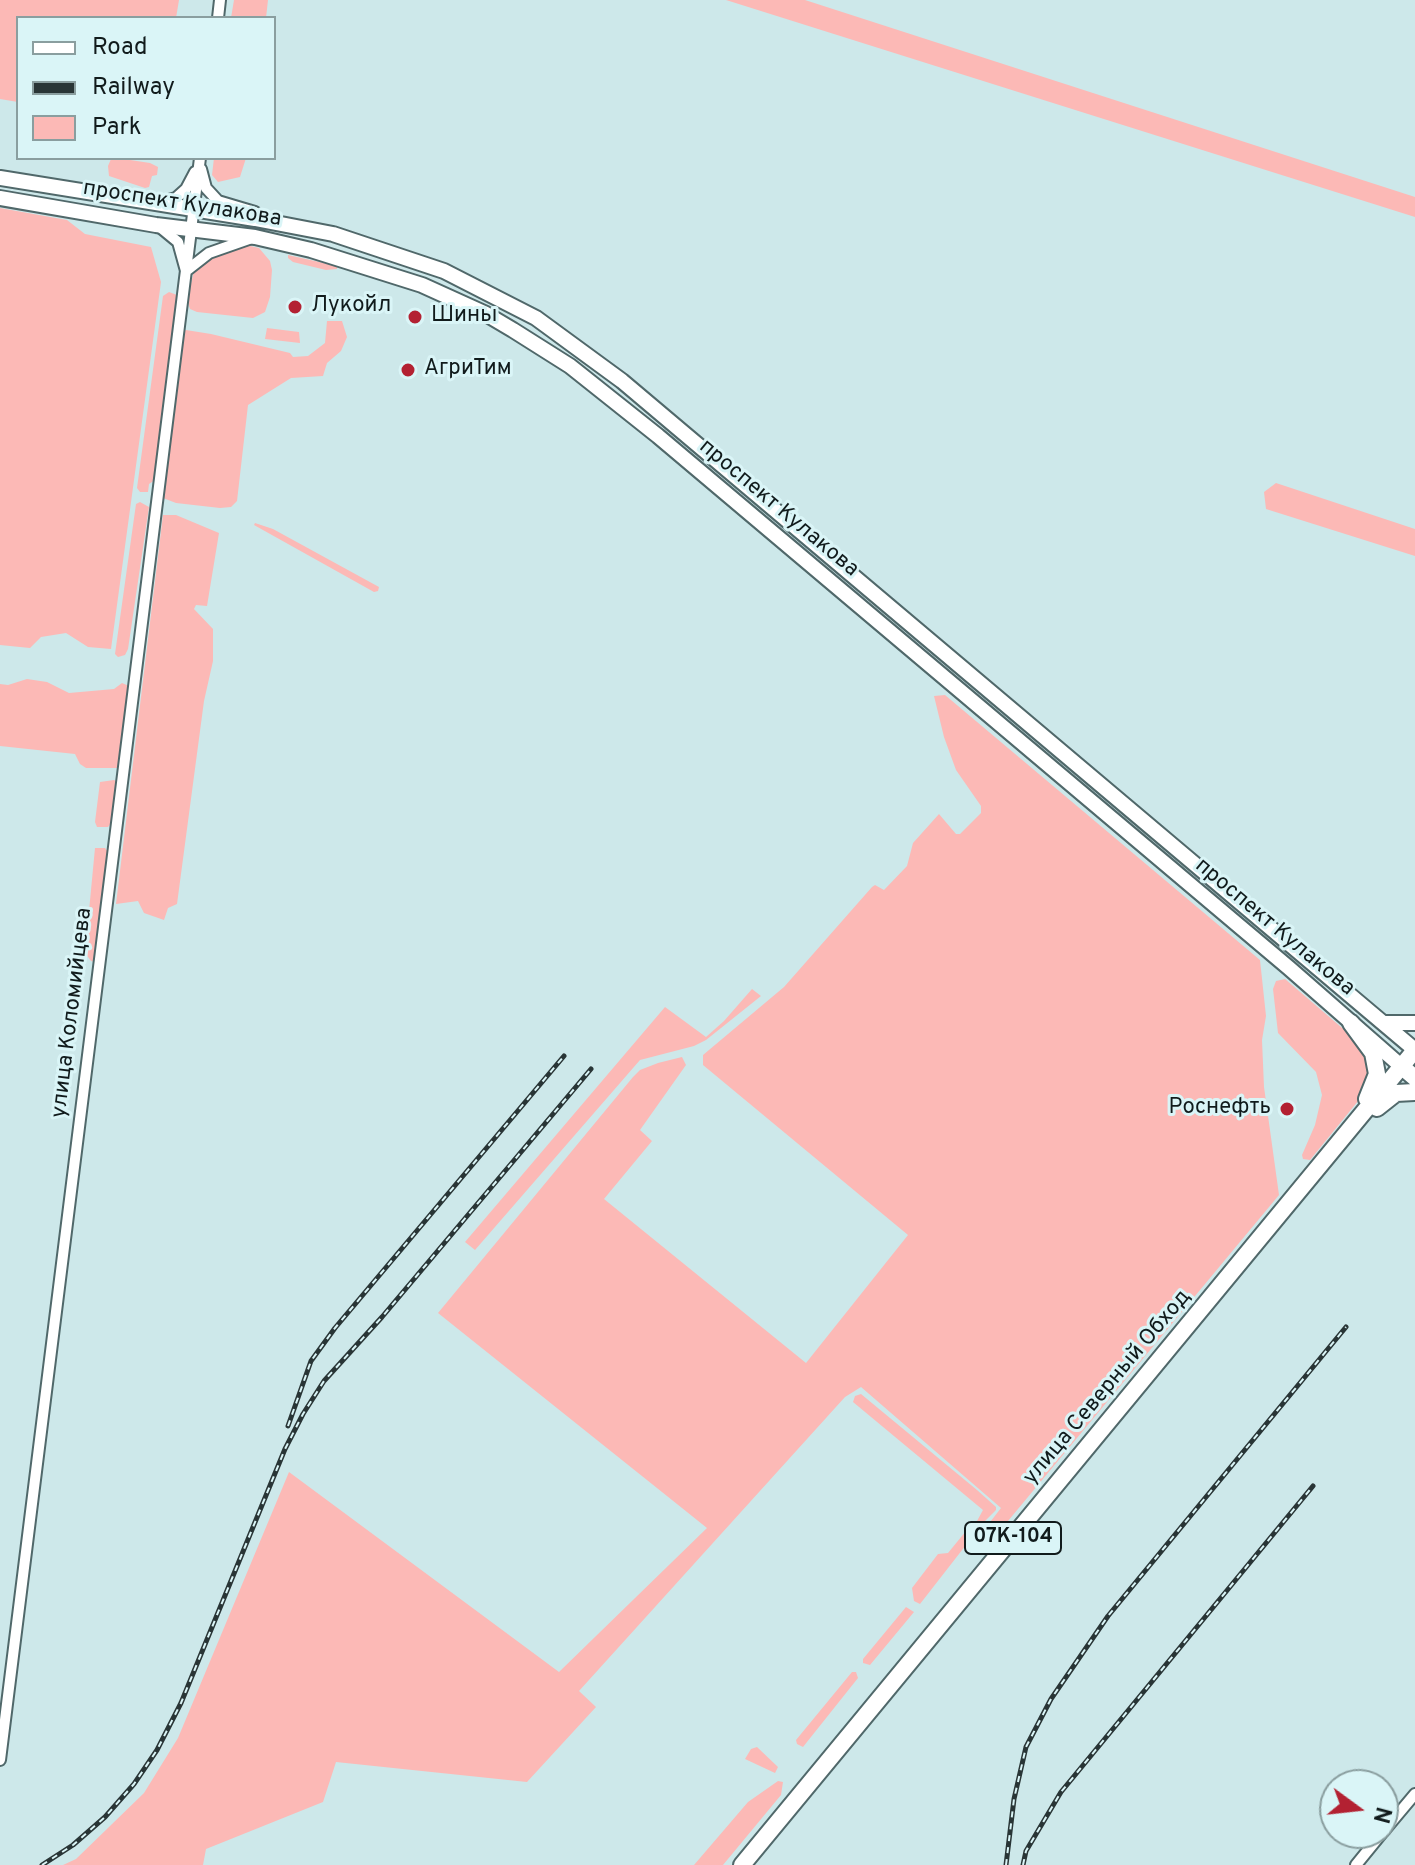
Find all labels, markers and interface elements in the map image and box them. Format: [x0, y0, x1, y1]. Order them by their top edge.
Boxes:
legend [16, 16, 276, 160]
text: Road [92, 33, 148, 63]
text: Railway [92, 73, 175, 103]
text: Park [92, 113, 142, 143]
street label: проспект Кулакова [81, 176, 283, 234]
place label: Лукойл [311, 294, 391, 320]
marker: Лукойл [286, 298, 304, 316]
place label: Шины [431, 304, 497, 330]
marker: Шины [406, 308, 424, 326]
place label: АгриТим [424, 357, 512, 383]
marker: АгриТим [399, 361, 417, 379]
street label: проспект Кулакова [693, 434, 863, 584]
street label: проспект Кулакова [1189, 853, 1359, 1003]
street label: улица Коломийцева [47, 906, 99, 1120]
place label: Роснефть [1169, 1096, 1271, 1122]
marker: Роснефть [1278, 1100, 1296, 1118]
street label: улица Северный Обход [1019, 1285, 1197, 1491]
road number: 07К-104 [965, 1522, 1061, 1554]
north arrow [1319, 1769, 1399, 1849]
text: N [1366, 1804, 1396, 1826]

